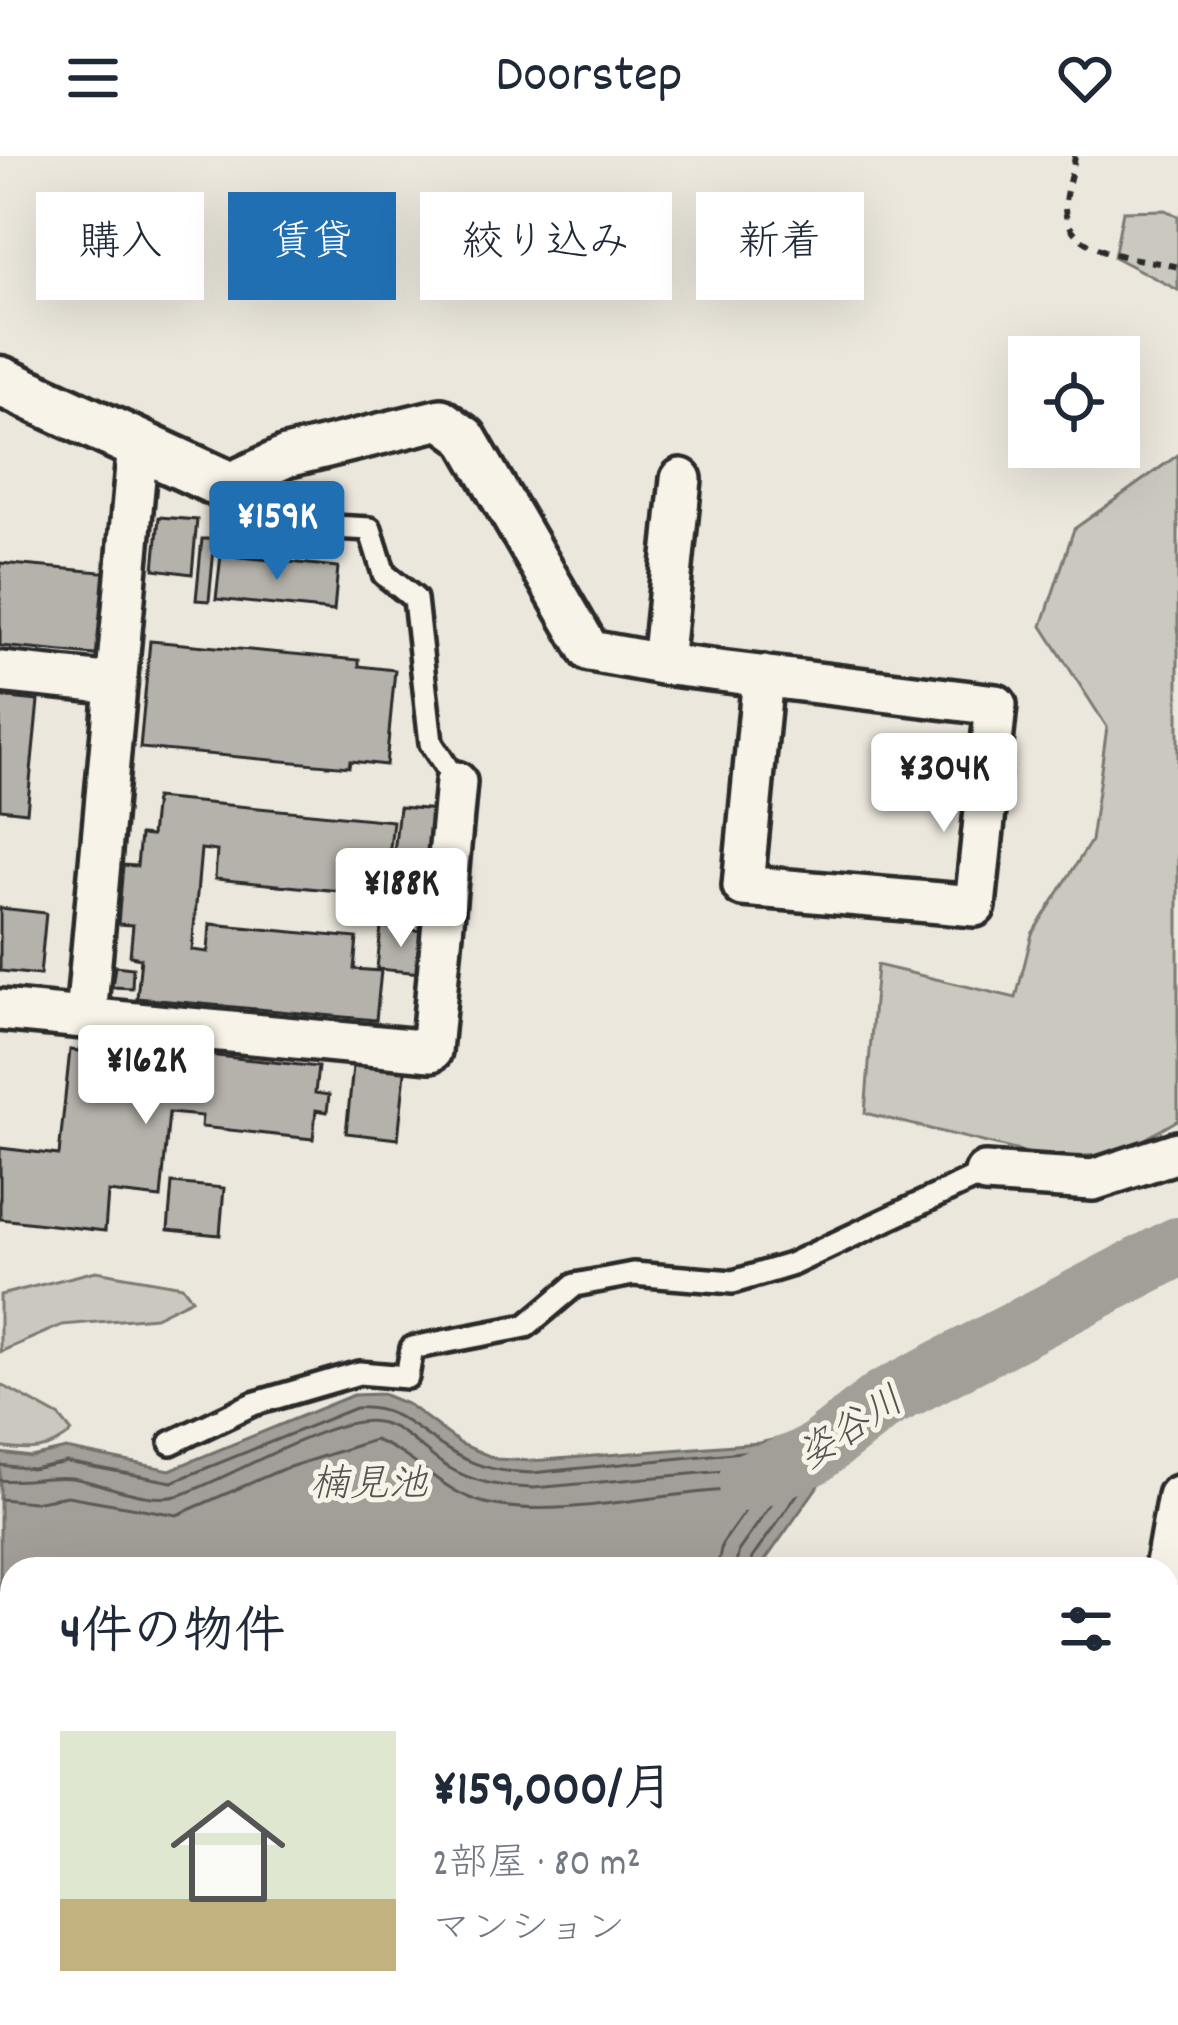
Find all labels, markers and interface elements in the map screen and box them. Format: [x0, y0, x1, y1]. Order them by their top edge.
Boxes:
text: Doorstep [495, 40, 683, 117]
icon: menu [60, 45, 126, 111]
icon: heart [1052, 45, 1118, 111]
chip: 購入 [36, 192, 204, 300]
chip: 賃貸 [228, 192, 396, 300]
chip: 絞り込み [420, 192, 672, 300]
chip: 新着 [696, 192, 864, 300]
map controls [1008, 336, 1140, 468]
button: locate [1008, 336, 1140, 468]
pin: ¥159K [193, 481, 361, 583]
text: ¥159K [236, 492, 318, 547]
pin: ¥304K [860, 733, 1028, 835]
text: ¥304K [898, 744, 990, 799]
pin: ¥188K [317, 848, 485, 950]
text: ¥188K [363, 859, 439, 914]
pin: ¥162K [62, 1025, 230, 1127]
text: ¥162K [105, 1036, 187, 1091]
water label: 姿谷川 [788, 1377, 917, 1486]
water label: 楠見池 [310, 1460, 428, 1515]
icon: filters [1053, 1596, 1119, 1662]
text: 4件の物件 [60, 1600, 285, 1672]
text: ¥159,000/月 [432, 1757, 673, 1829]
icon: home [156, 1779, 300, 1923]
text: 2部屋 · 80 m² [432, 1839, 641, 1894]
text: マンション [432, 1904, 625, 1959]

